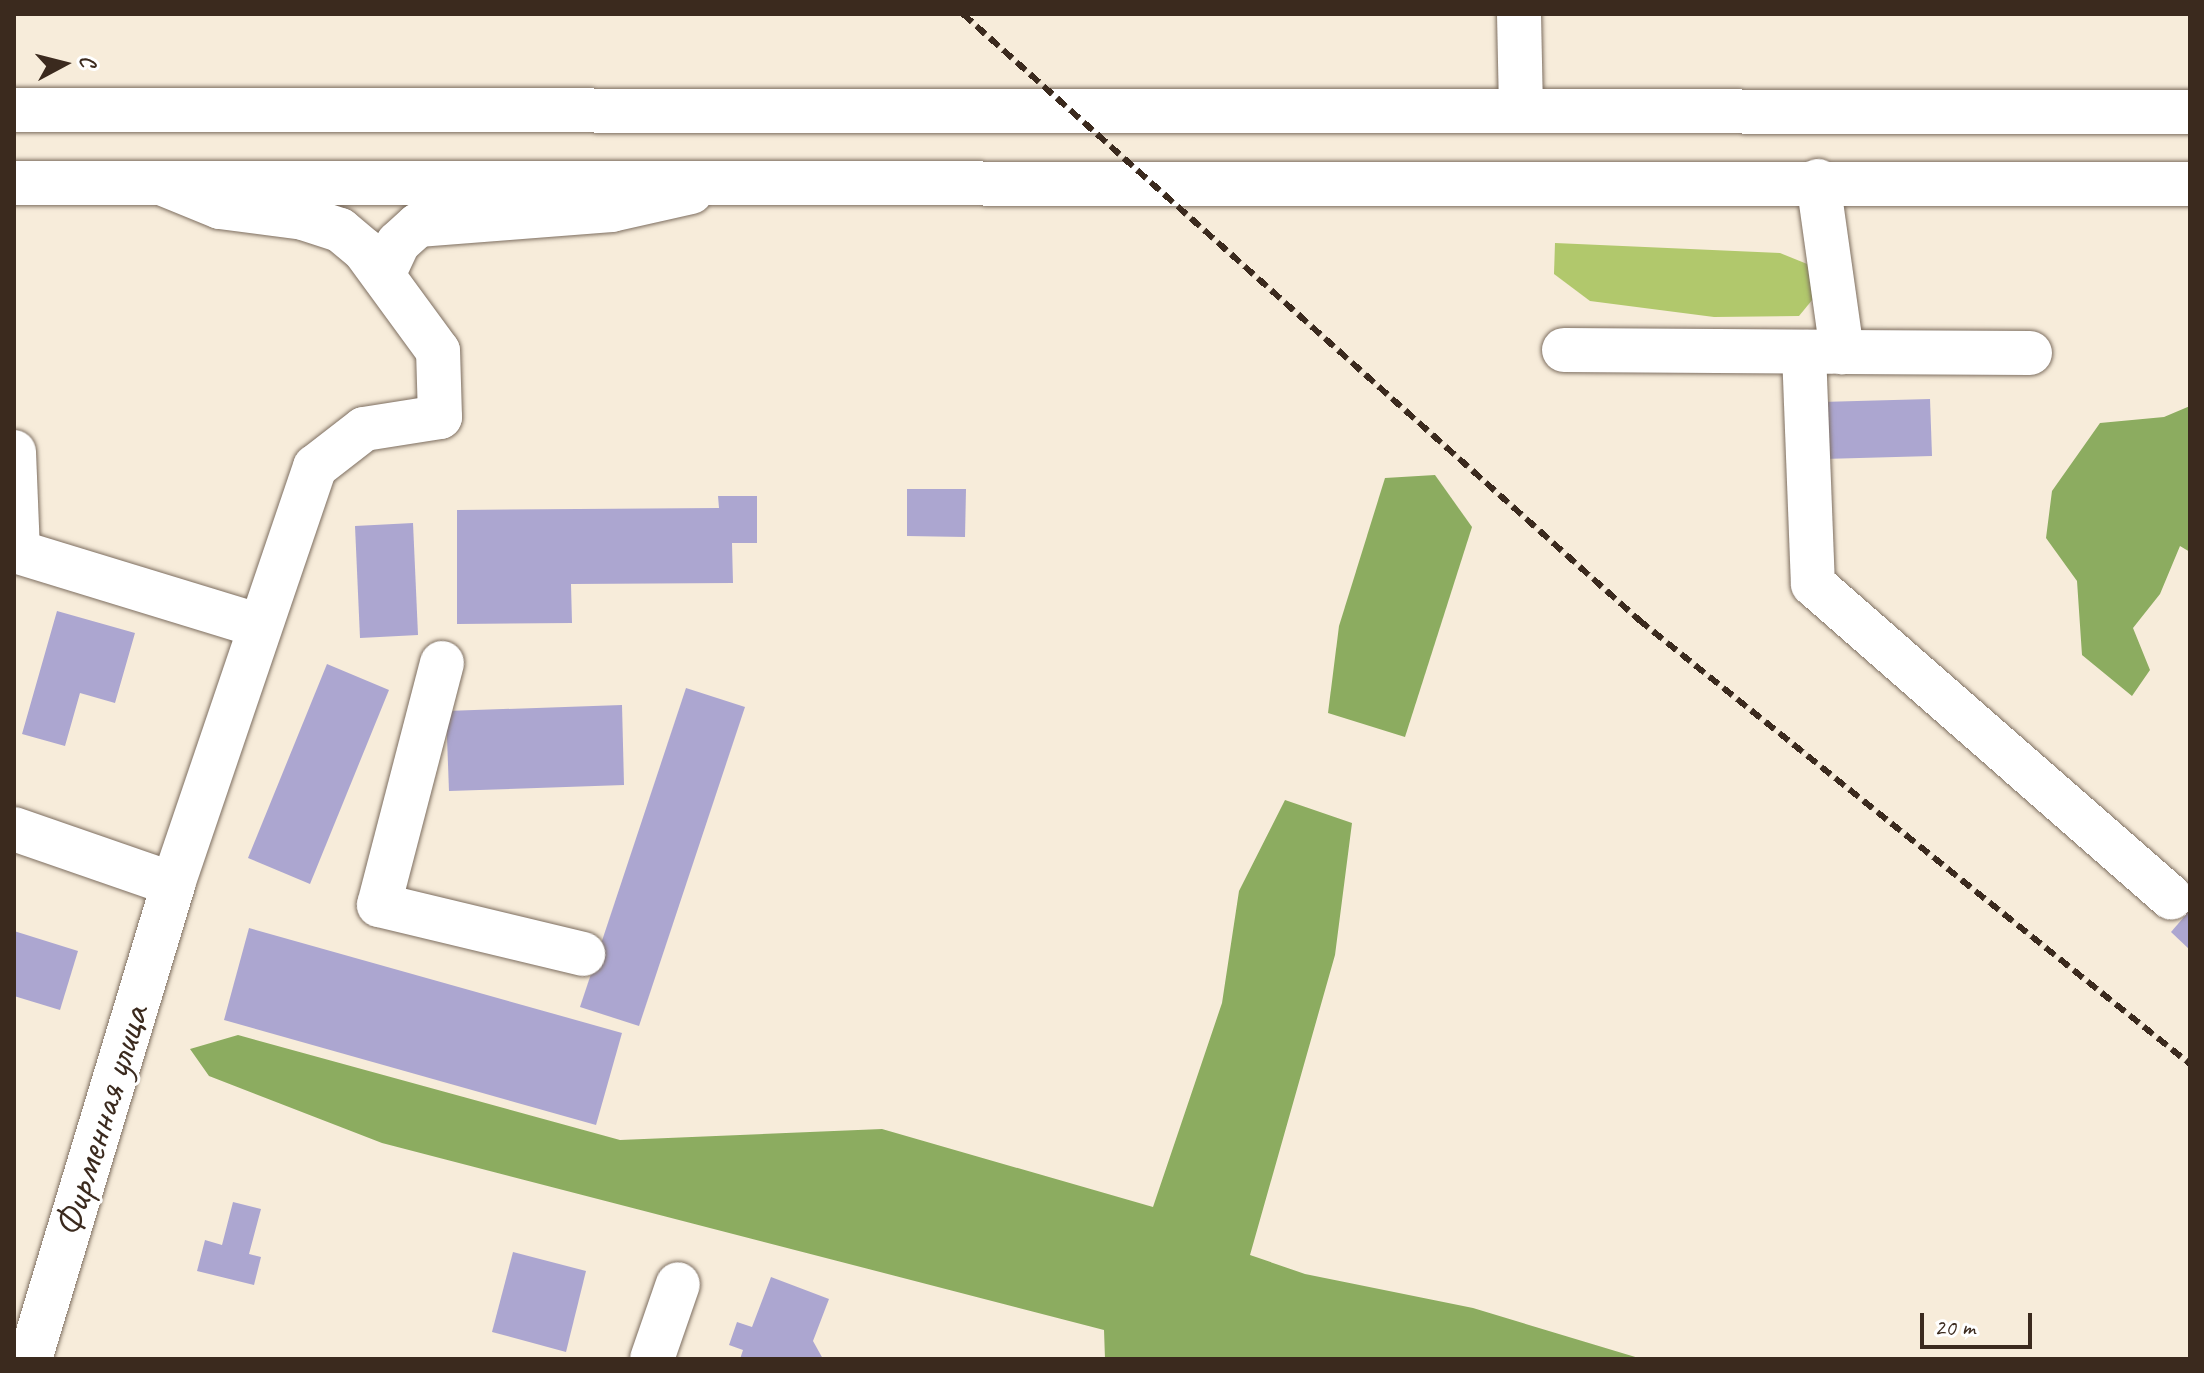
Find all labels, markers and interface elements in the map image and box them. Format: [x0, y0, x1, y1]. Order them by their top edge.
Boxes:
north arrow [24, 24, 104, 104]
text: С [73, 54, 102, 68]
street label: Фирменная улица [43, 998, 159, 1244]
scale bar [1924, 1297, 2036, 1347]
text: 20 m [1934, 1312, 1975, 1342]

